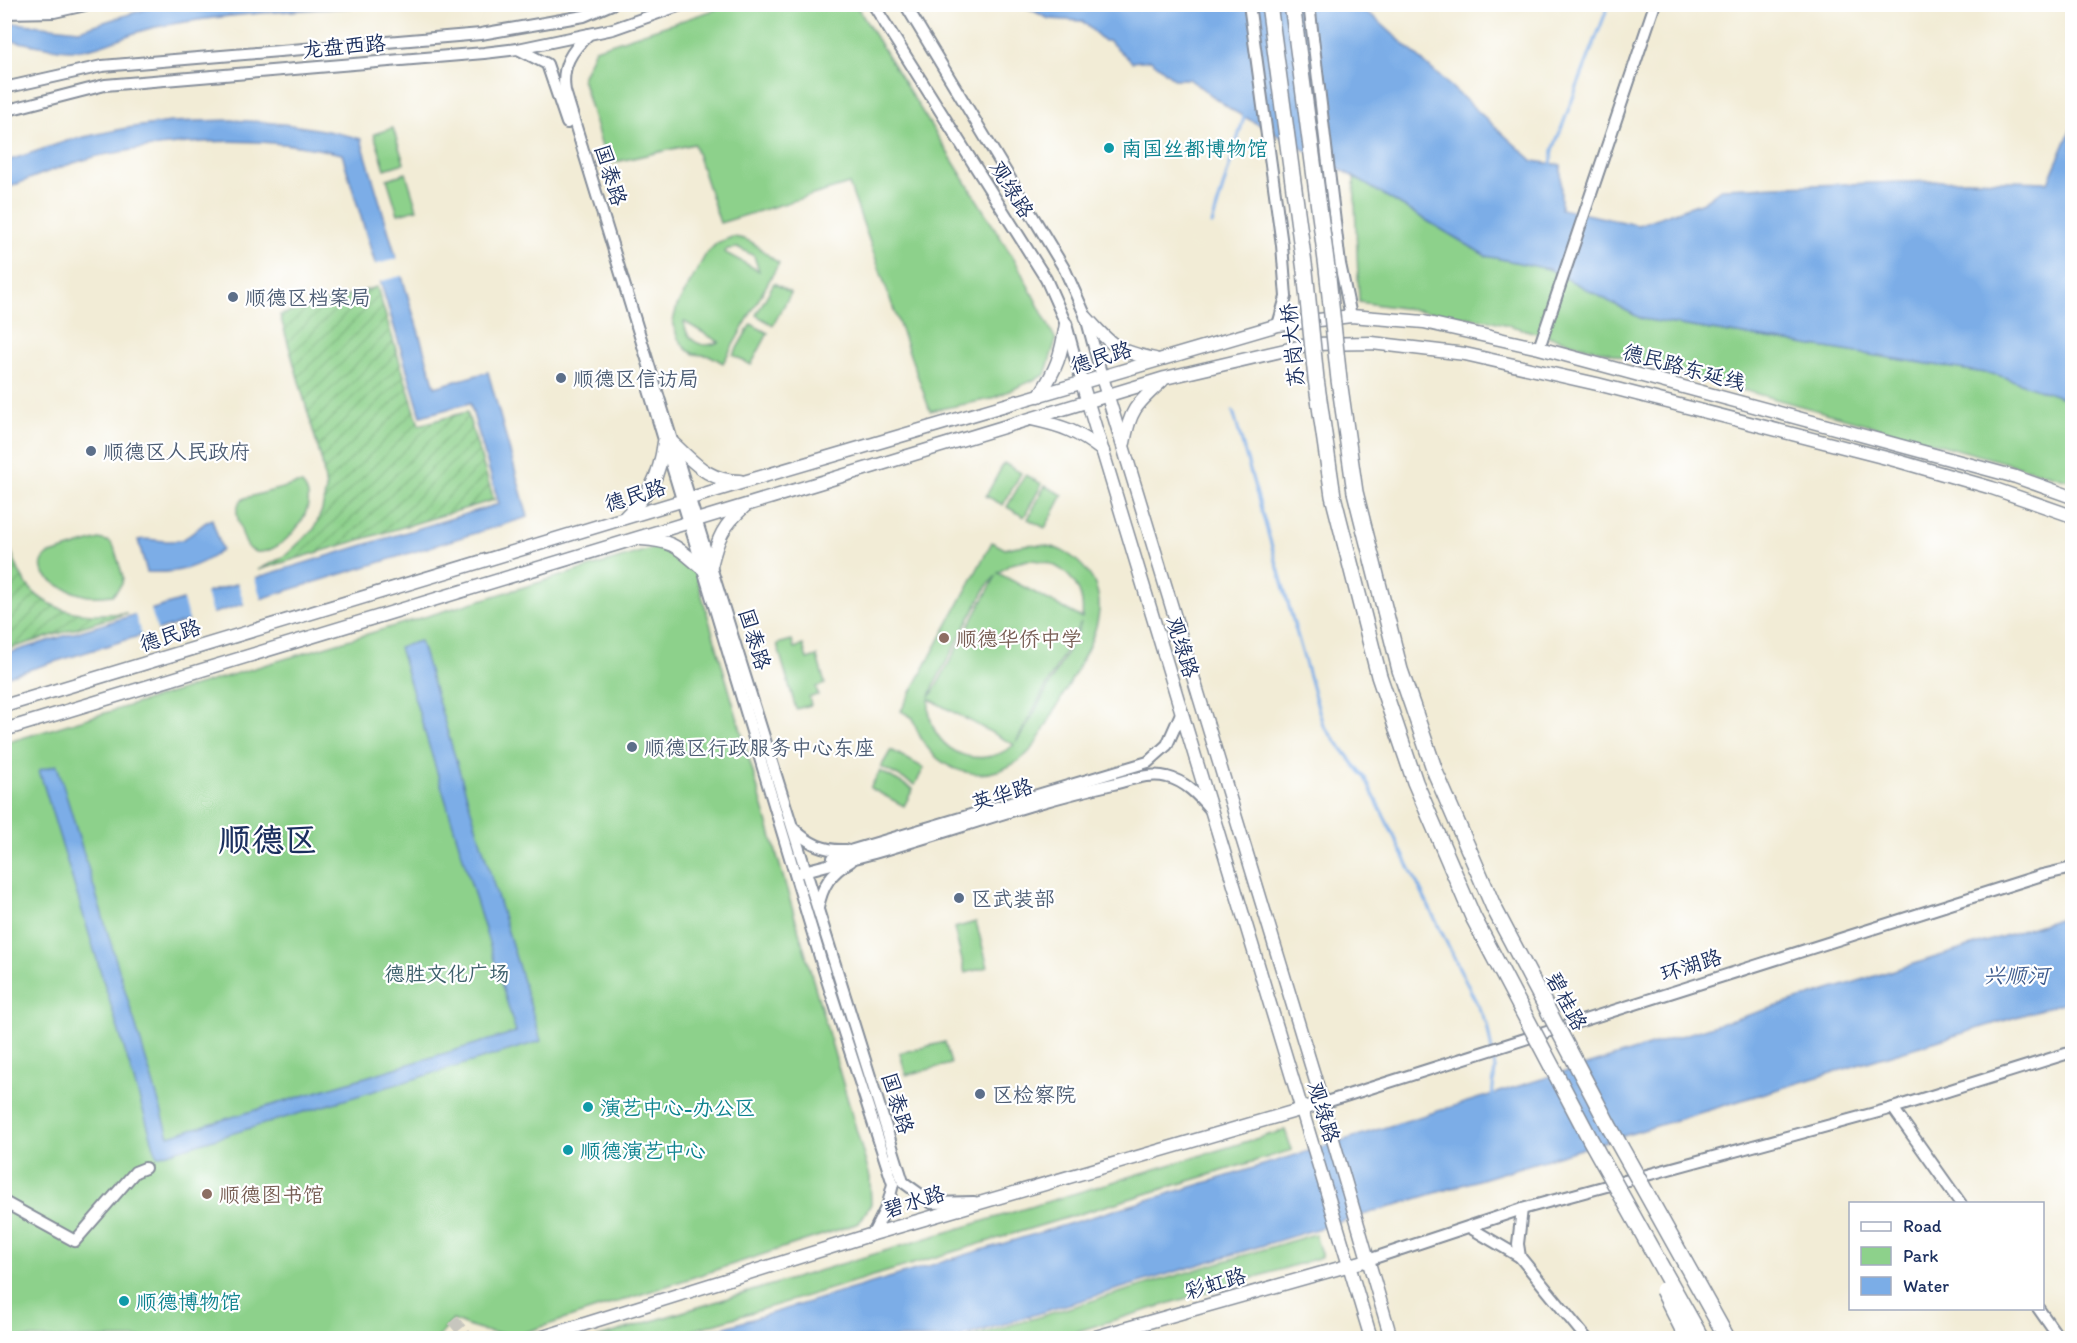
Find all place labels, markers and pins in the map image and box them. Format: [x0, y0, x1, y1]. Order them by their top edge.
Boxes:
place label: 南国丝都博物馆 [1121, 136, 1268, 161]
marker: 南国丝都博物馆 [1102, 141, 1116, 155]
place label: 顺德区档案局 [245, 285, 371, 310]
marker: 顺德区档案局 [226, 290, 240, 304]
place label: 顺德区信访局 [573, 366, 699, 391]
marker: 顺德区信访局 [554, 371, 568, 385]
place label: 顺德区人民政府 [103, 439, 250, 464]
marker: 顺德区人民政府 [84, 444, 98, 458]
place label: 顺德华侨中学 [956, 626, 1082, 651]
marker: 顺德华侨中学 [937, 631, 951, 645]
place label: 顺德区行政服务中心东座 [644, 735, 875, 760]
marker: 顺德区行政服务中心东座 [625, 740, 639, 754]
place label: 区武装部 [971, 886, 1055, 911]
marker: 区武装部 [952, 891, 966, 905]
place label: 区检察院 [992, 1082, 1076, 1107]
marker: 区检察院 [973, 1087, 987, 1101]
place label: 演艺中心-办公区 [600, 1095, 755, 1120]
marker: 演艺中心-办公区 [581, 1100, 595, 1114]
place label: 顺德演艺中心 [580, 1138, 706, 1163]
marker: 顺德演艺中心 [561, 1143, 575, 1157]
place label: 顺德图书馆 [219, 1182, 324, 1207]
marker: 顺德图书馆 [200, 1187, 214, 1201]
place label: 顺德博物馆 [136, 1289, 241, 1314]
marker: 顺德博物馆 [117, 1294, 131, 1308]

